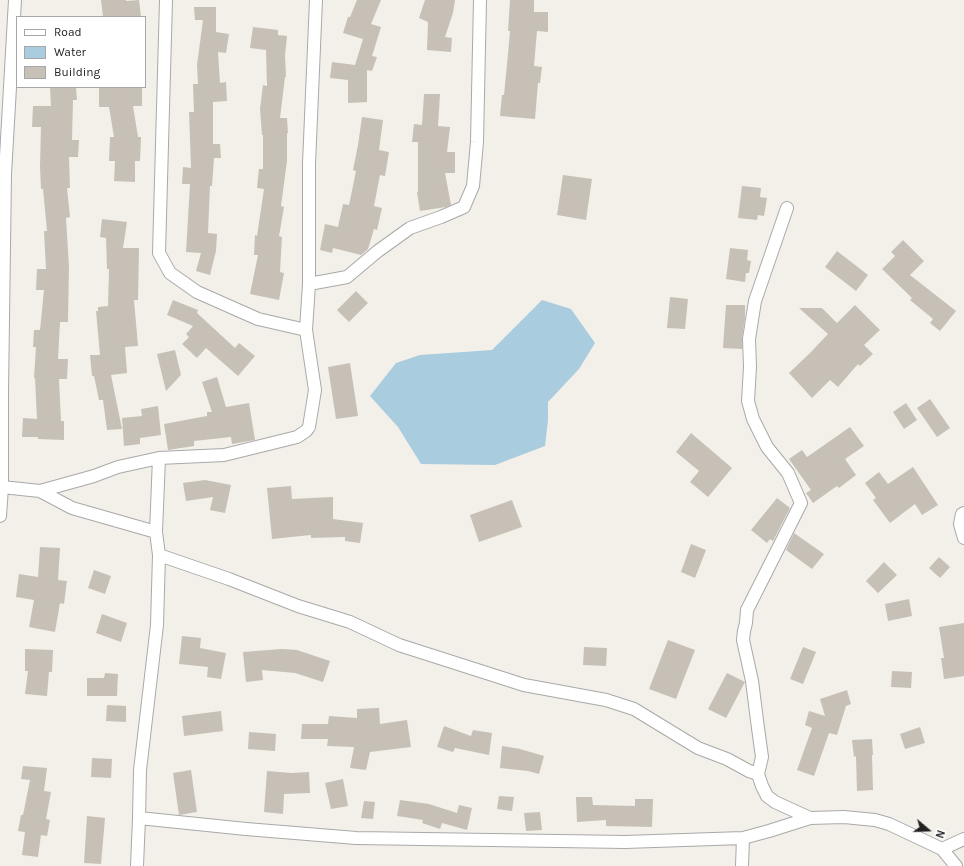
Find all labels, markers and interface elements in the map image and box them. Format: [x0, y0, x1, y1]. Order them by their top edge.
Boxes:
legend [16, 16, 146, 88]
text: Road [54, 25, 82, 39]
text: Water [54, 45, 86, 59]
text: Building [54, 65, 100, 79]
north arrow [908, 810, 948, 850]
text: N [932, 828, 947, 840]

